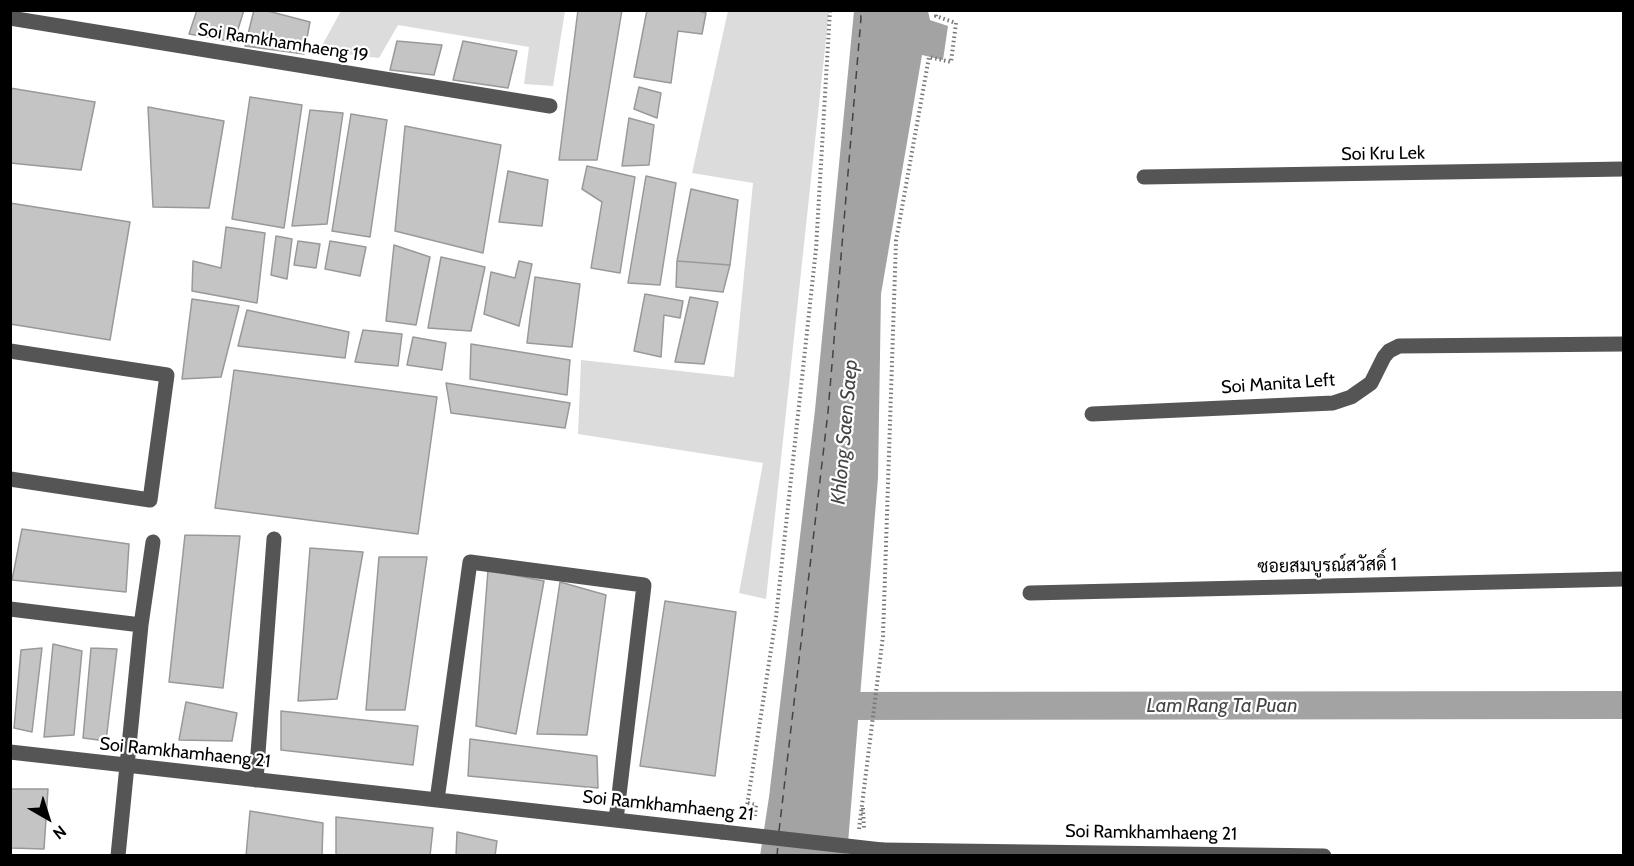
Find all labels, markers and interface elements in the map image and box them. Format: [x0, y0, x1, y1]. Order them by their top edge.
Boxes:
street label: Soi Ramkhamhaeng 19 [196, 19, 370, 67]
street label: Soi Kru Lek [1341, 142, 1425, 166]
water label: Khlong Saen Saep [827, 359, 863, 505]
street label: Soi Manita Left [1220, 369, 1336, 399]
street label: ซอยสมบูรณ์สวัสดิ์ 1 [1257, 554, 1397, 578]
water label: Lam Rang Ta Puan [1146, 694, 1298, 718]
street label: Soi Ramkhamhaeng 21 [98, 733, 272, 773]
street label: Soi Ramkhamhaeng 21 [581, 786, 755, 826]
north arrow [18, 788, 78, 848]
text: N [49, 821, 70, 843]
street label: Soi Ramkhamhaeng 21 [1065, 821, 1237, 845]

